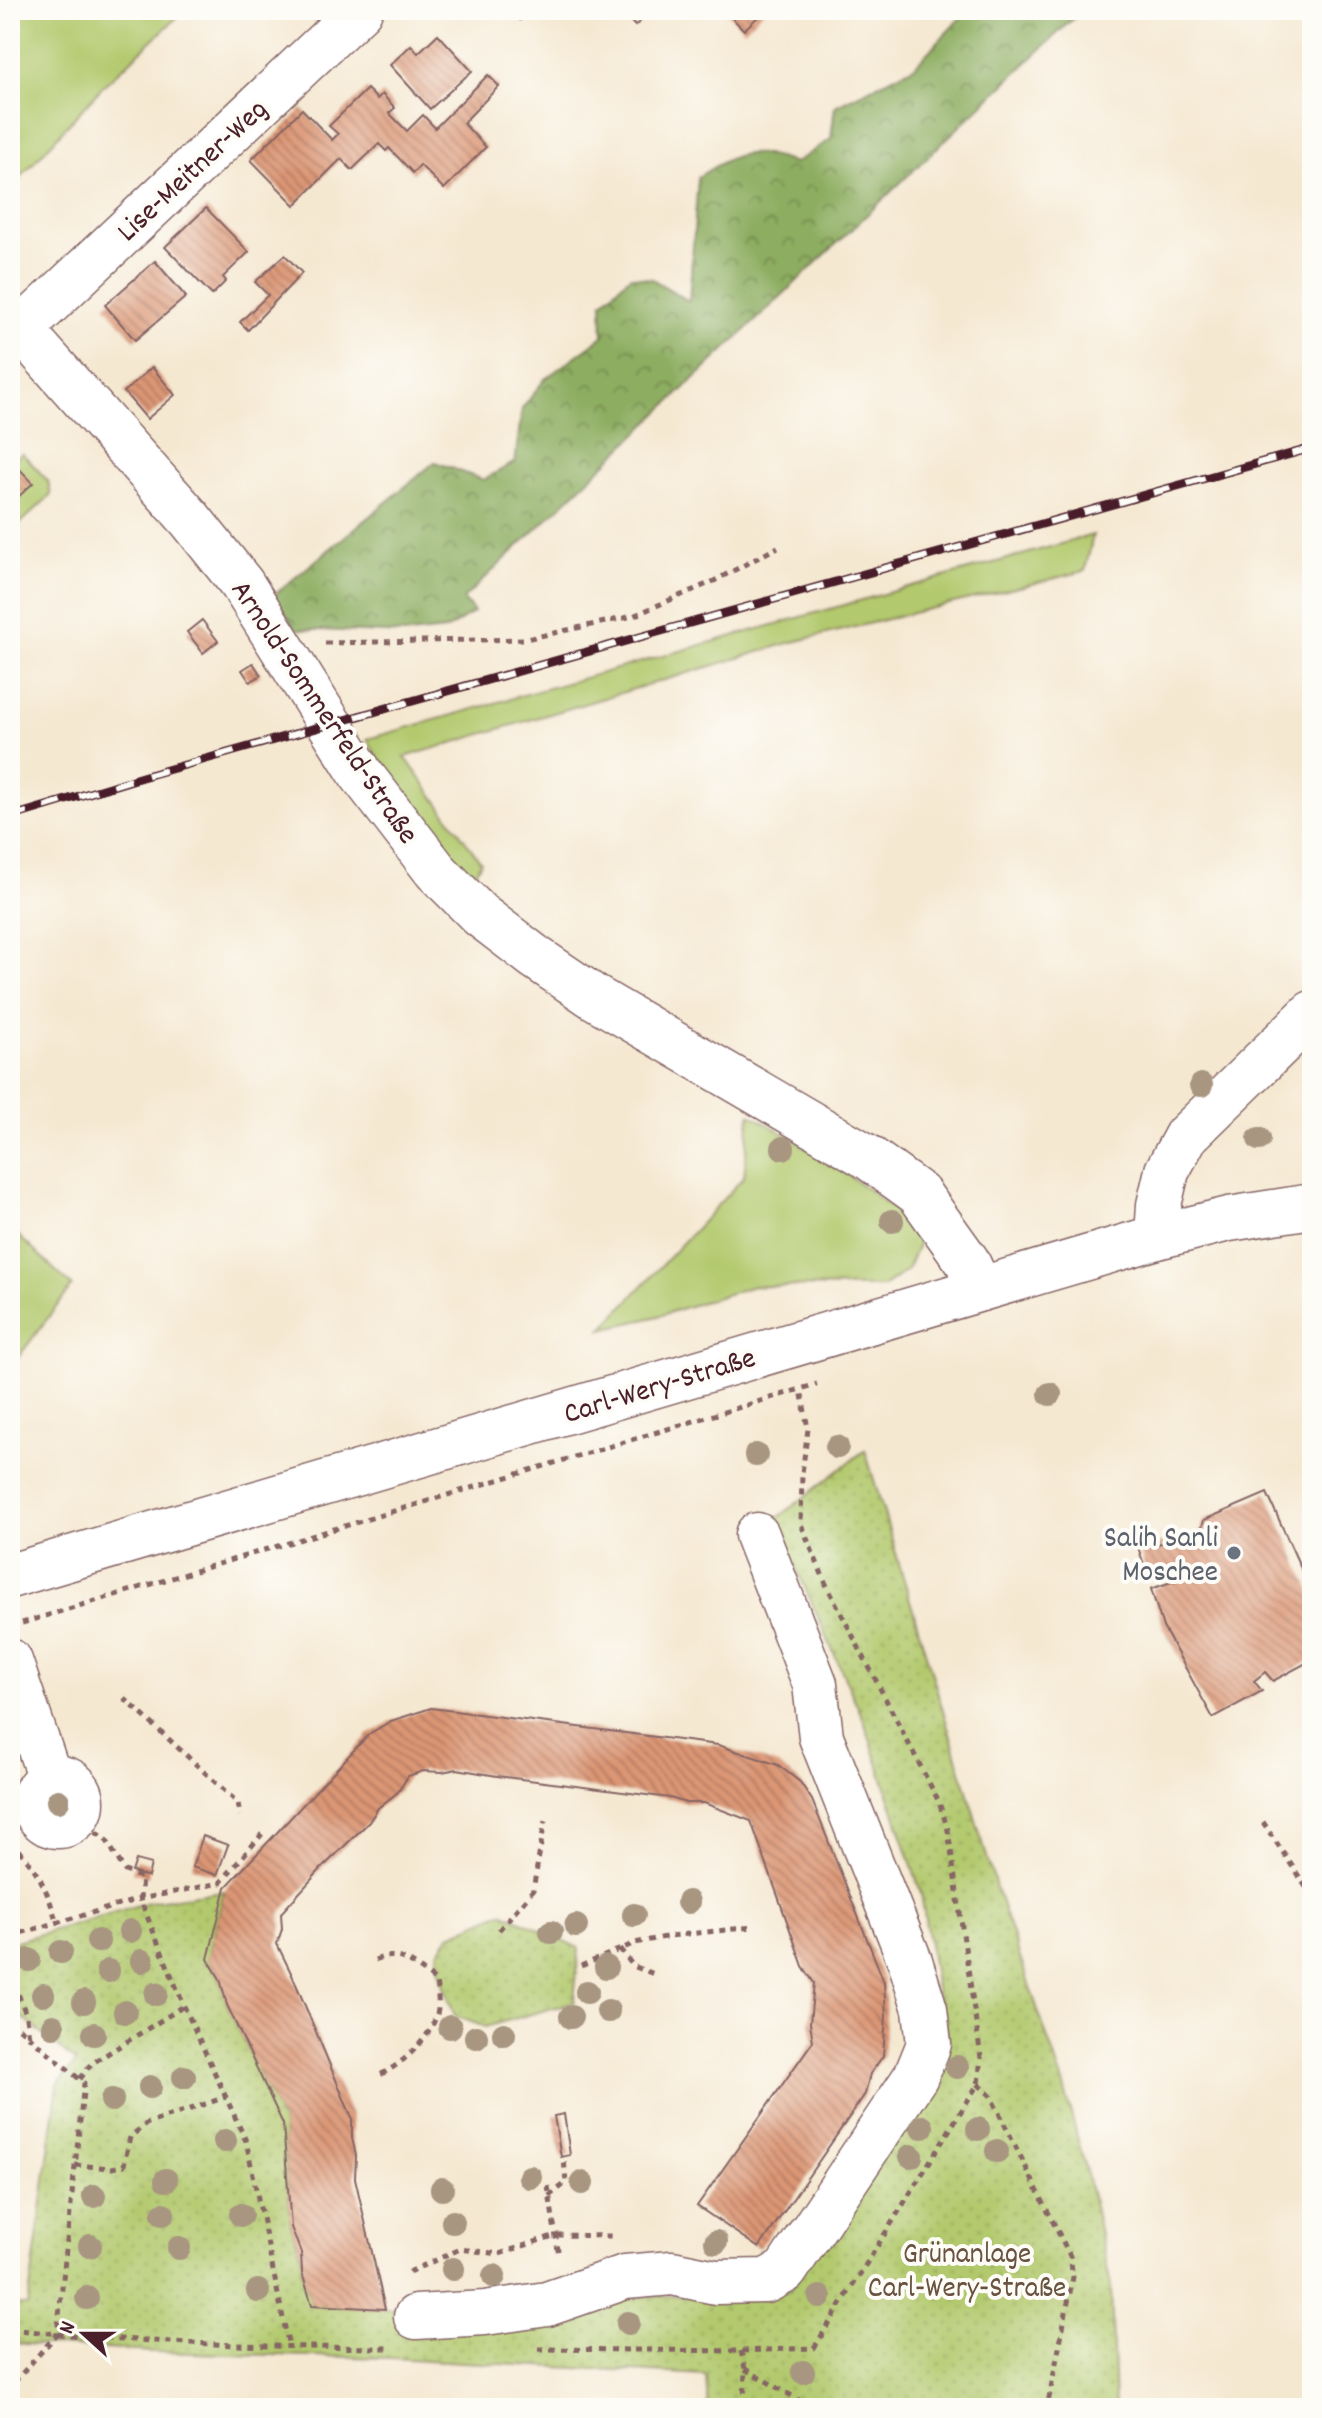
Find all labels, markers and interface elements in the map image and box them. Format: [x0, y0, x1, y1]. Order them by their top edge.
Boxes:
street label: Lise-Meitner-Weg [109, 91, 279, 254]
street label: Arnold-Sommerfeld-Straße [218, 573, 427, 854]
street label: Carl-Wery-Straße [559, 1339, 761, 1438]
place label: Salih Sanli Moschee [1104, 1519, 1218, 1596]
marker: Salih Sanli Moschee [1225, 1544, 1243, 1562]
park label: Grünanlage Carl-Wery-Straße [868, 2235, 1066, 2312]
north arrow [44, 2294, 124, 2374]
text: N [52, 2317, 85, 2339]

